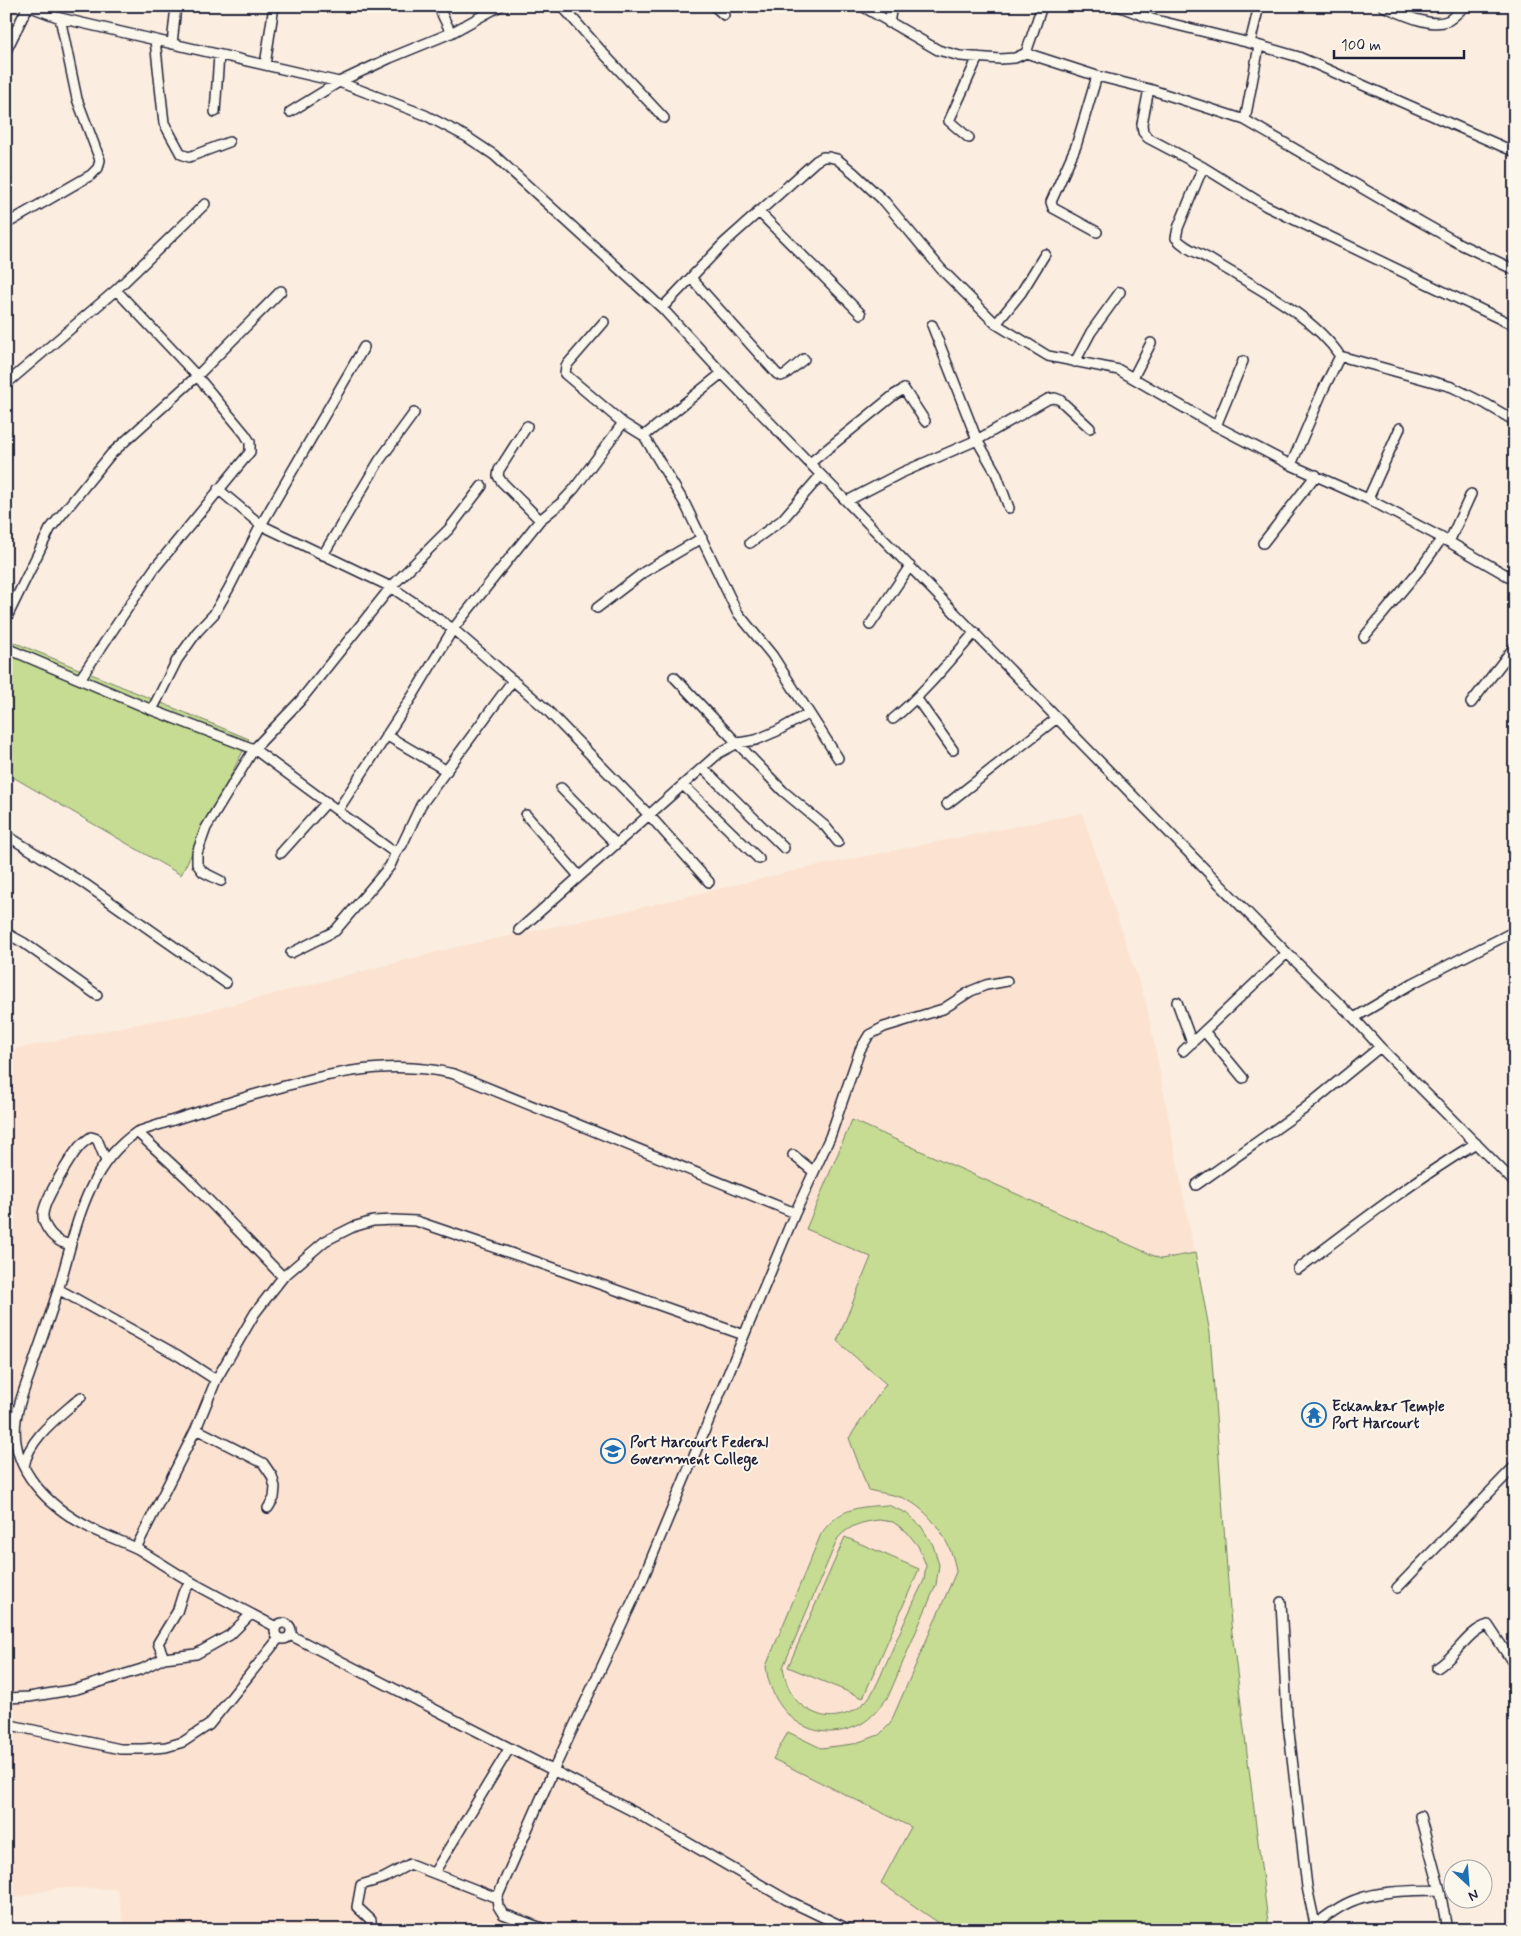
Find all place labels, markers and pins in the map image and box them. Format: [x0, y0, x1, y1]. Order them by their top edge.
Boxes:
place label: Eckankar Temple Port Harcourt [1332, 1397, 1445, 1434]
temple icon: Eckankar Temple Port Harcourt [1301, 1402, 1327, 1428]
place label: Port Harcourt Federal Government College [630, 1433, 768, 1472]
school or university icon: Port Harcourt Federal Government College [600, 1438, 626, 1464]

